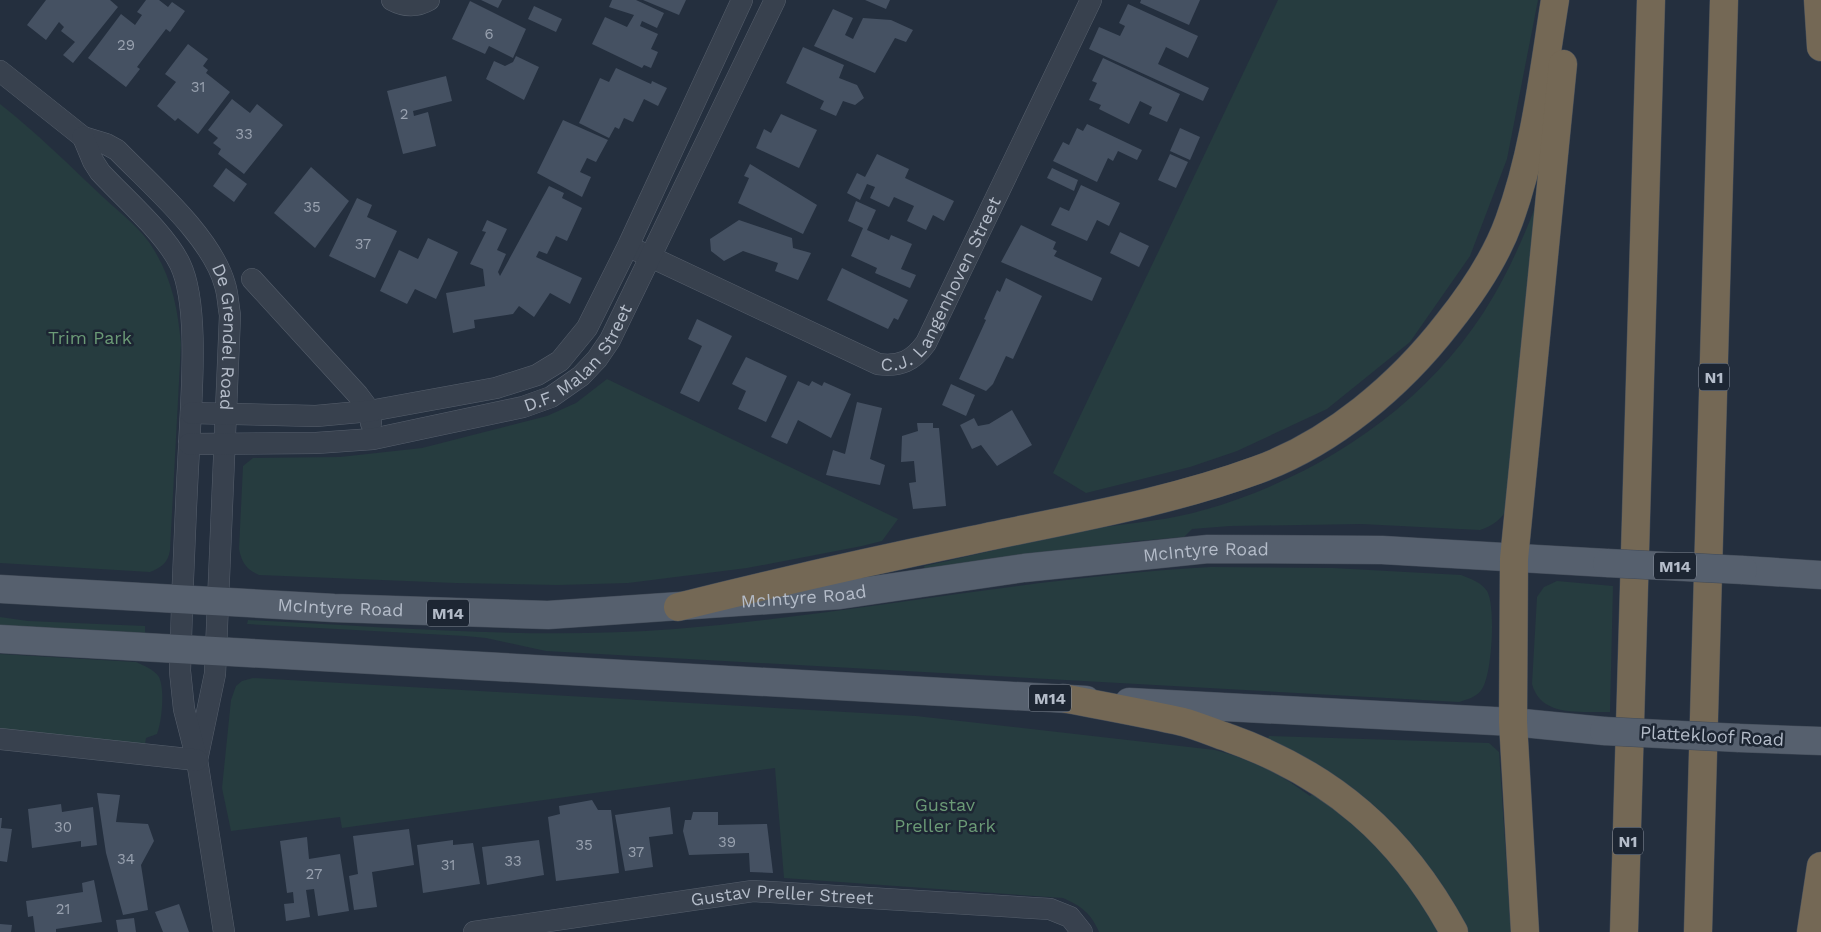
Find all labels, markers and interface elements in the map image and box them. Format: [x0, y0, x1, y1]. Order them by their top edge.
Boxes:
house number: 6 [484, 25, 494, 43]
house number: 29 [117, 36, 135, 54]
house number: 31 [191, 78, 205, 96]
house number: 2 [400, 105, 408, 123]
house number: 33 [235, 125, 253, 143]
street label: C.J. Langenhoven Street [880, 193, 1005, 375]
house number: 35 [303, 198, 321, 216]
house number: 37 [355, 235, 371, 253]
street label: De Grendel Road [208, 260, 241, 411]
street label: D.F. Malan Street [521, 300, 636, 416]
park label: Trim Park [48, 327, 132, 348]
road number: N1 [1699, 364, 1729, 391]
street label: McIntyre Road [1142, 538, 1269, 566]
road number: M14 [1654, 552, 1696, 580]
street label: McIntyre Road [740, 580, 868, 612]
street label: McIntyre Road [277, 594, 404, 620]
road number: M14 [427, 600, 469, 626]
road number: M14 [1029, 684, 1071, 711]
street label: Plattekloof Road [1639, 721, 1785, 750]
park label: Gustav Preller Park [894, 794, 996, 836]
house number: 30 [54, 818, 72, 836]
road number: N1 [1613, 828, 1643, 854]
house number: 39 [718, 833, 736, 851]
house number: 35 [575, 836, 593, 854]
house number: 37 [628, 843, 644, 861]
house number: 34 [117, 850, 135, 868]
house number: 33 [504, 852, 522, 870]
house number: 31 [441, 856, 455, 874]
house number: 27 [306, 865, 322, 883]
street label: Gustav Preller Street [689, 880, 875, 910]
house number: 21 [56, 900, 70, 918]

